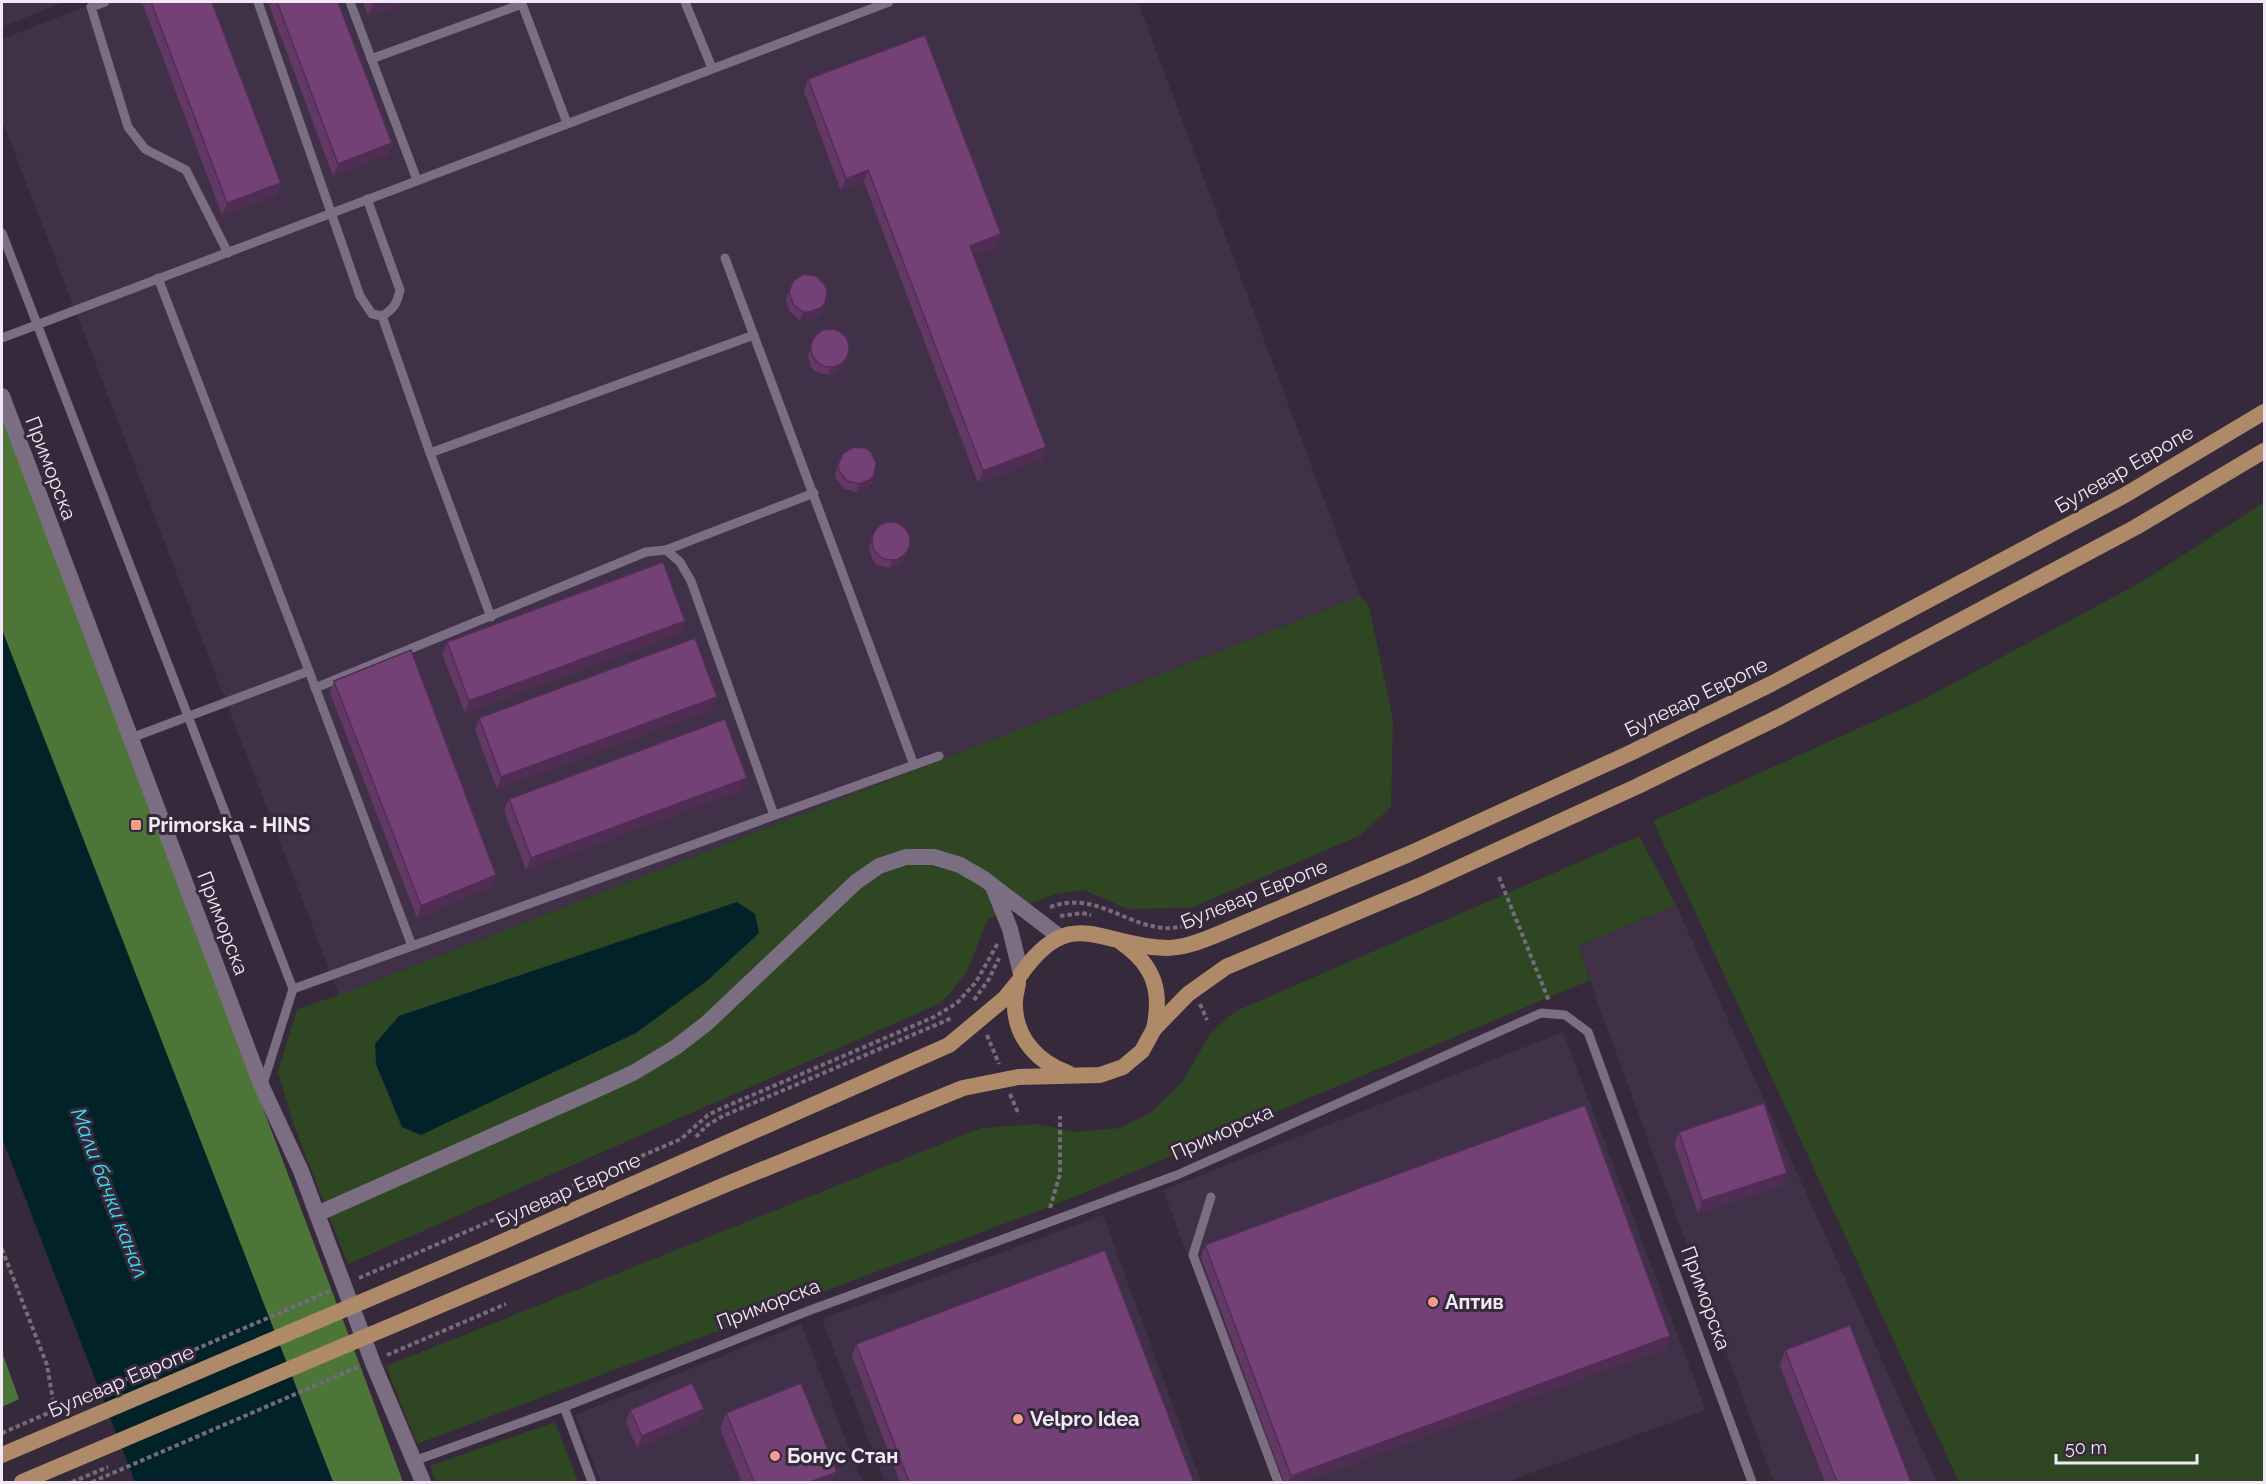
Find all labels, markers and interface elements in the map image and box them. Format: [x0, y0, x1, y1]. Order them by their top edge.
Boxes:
street label: Приморска [20, 413, 82, 523]
street label: Булевар Европе [2050, 419, 2198, 518]
street label: Булевар Европе [1621, 652, 1772, 742]
place label: Primorska - HINS [148, 813, 310, 837]
marker: Primorska - HINS [129, 818, 143, 832]
street label: Булевар Европе [1177, 854, 1331, 934]
street label: Приморска [192, 868, 254, 978]
street label: Приморска [1167, 1099, 1277, 1165]
water label: Мали бачки канал [66, 1104, 154, 1282]
street label: Булевар Европе [492, 1147, 644, 1233]
street label: Приморска [1676, 1243, 1736, 1353]
street label: Приморска [713, 1273, 823, 1335]
place label: Аптив [1445, 1290, 1504, 1314]
marker: Аптив [1426, 1295, 1440, 1309]
street label: Булевар Европе [44, 1339, 198, 1423]
place label: Velpro Idea [1030, 1407, 1140, 1431]
marker: Velpro Idea [1011, 1412, 1025, 1426]
scale bar [2056, 1427, 2197, 1465]
text: 50 m [2065, 1437, 2107, 1458]
place label: Бонус Стан [787, 1444, 898, 1468]
marker: Бонус Стан [768, 1449, 782, 1463]

